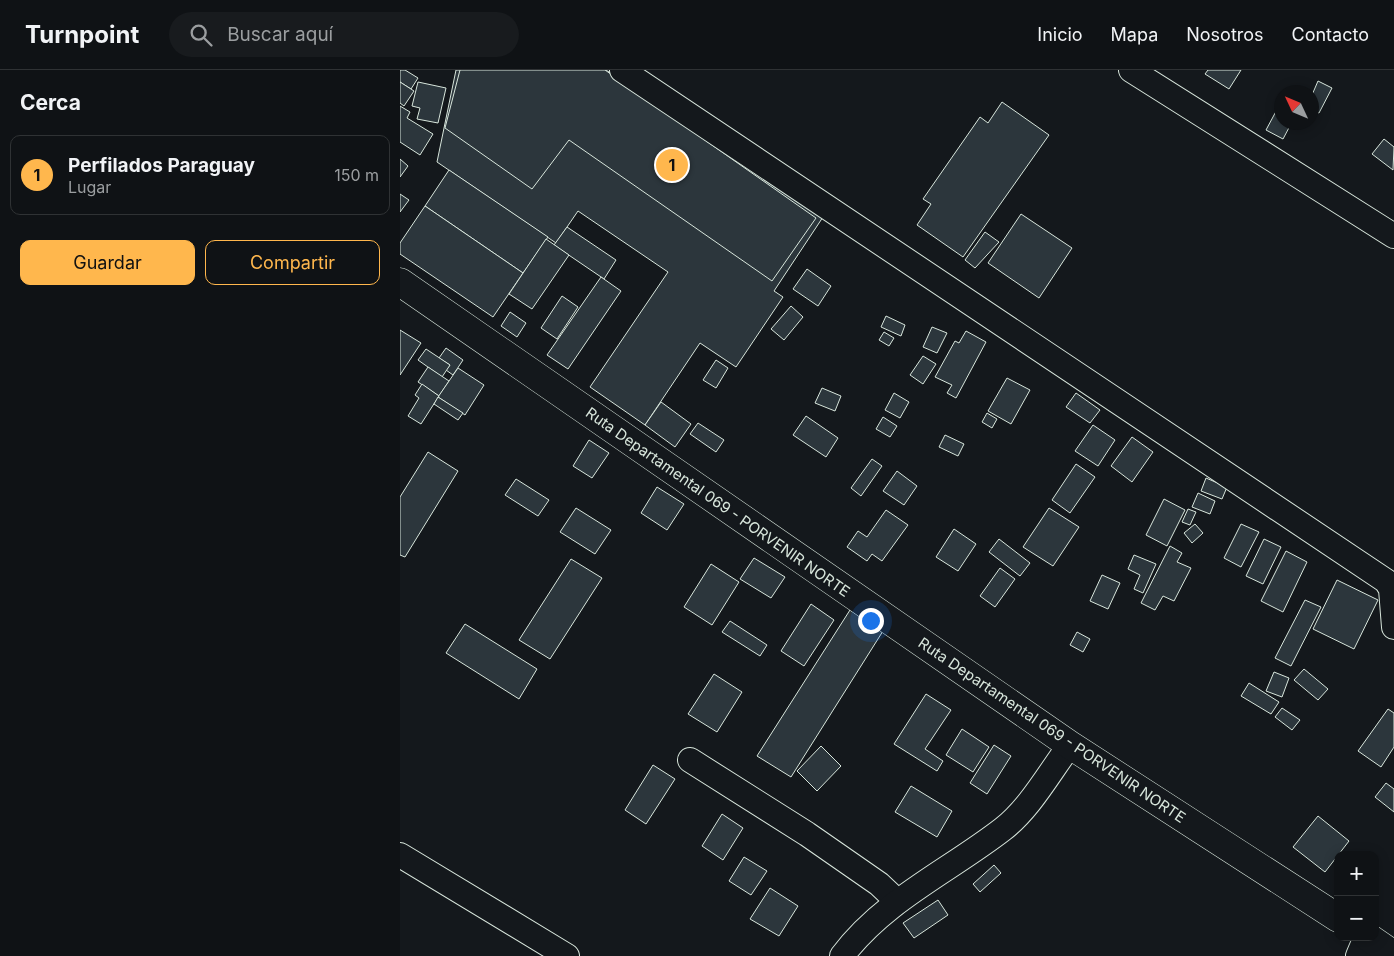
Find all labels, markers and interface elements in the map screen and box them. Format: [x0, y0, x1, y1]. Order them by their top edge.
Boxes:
search box [169, 12, 519, 57]
text: Turnpoint [25, 20, 139, 49]
icon: search [187, 21, 215, 49]
text: Buscar aquí [227, 23, 333, 46]
text: Inicio [1037, 24, 1083, 45]
text: Mapa [1111, 24, 1158, 45]
text: Nosotros [1186, 24, 1264, 45]
text: Contacto [1292, 24, 1369, 45]
north arrow [1274, 85, 1319, 130]
text: Cerca [20, 90, 81, 115]
pin: 1 [656, 146, 688, 184]
text: Perfilados Paraguay [68, 154, 255, 177]
text: 1 [34, 165, 40, 185]
text: 150 m [334, 165, 379, 185]
text: Lugar [68, 177, 111, 197]
button: Guardar [20, 240, 195, 285]
button: Compartir [205, 240, 380, 285]
street label: Ruta Departamental 069 - PORVENIR NORTE [582, 403, 854, 601]
your location [858, 608, 884, 634]
street label: Ruta Departamental 069 - PORVENIR NORTE [915, 633, 1189, 827]
map controls [1334, 851, 1379, 941]
button: + [1334, 851, 1379, 896]
button: − [1334, 896, 1379, 941]

